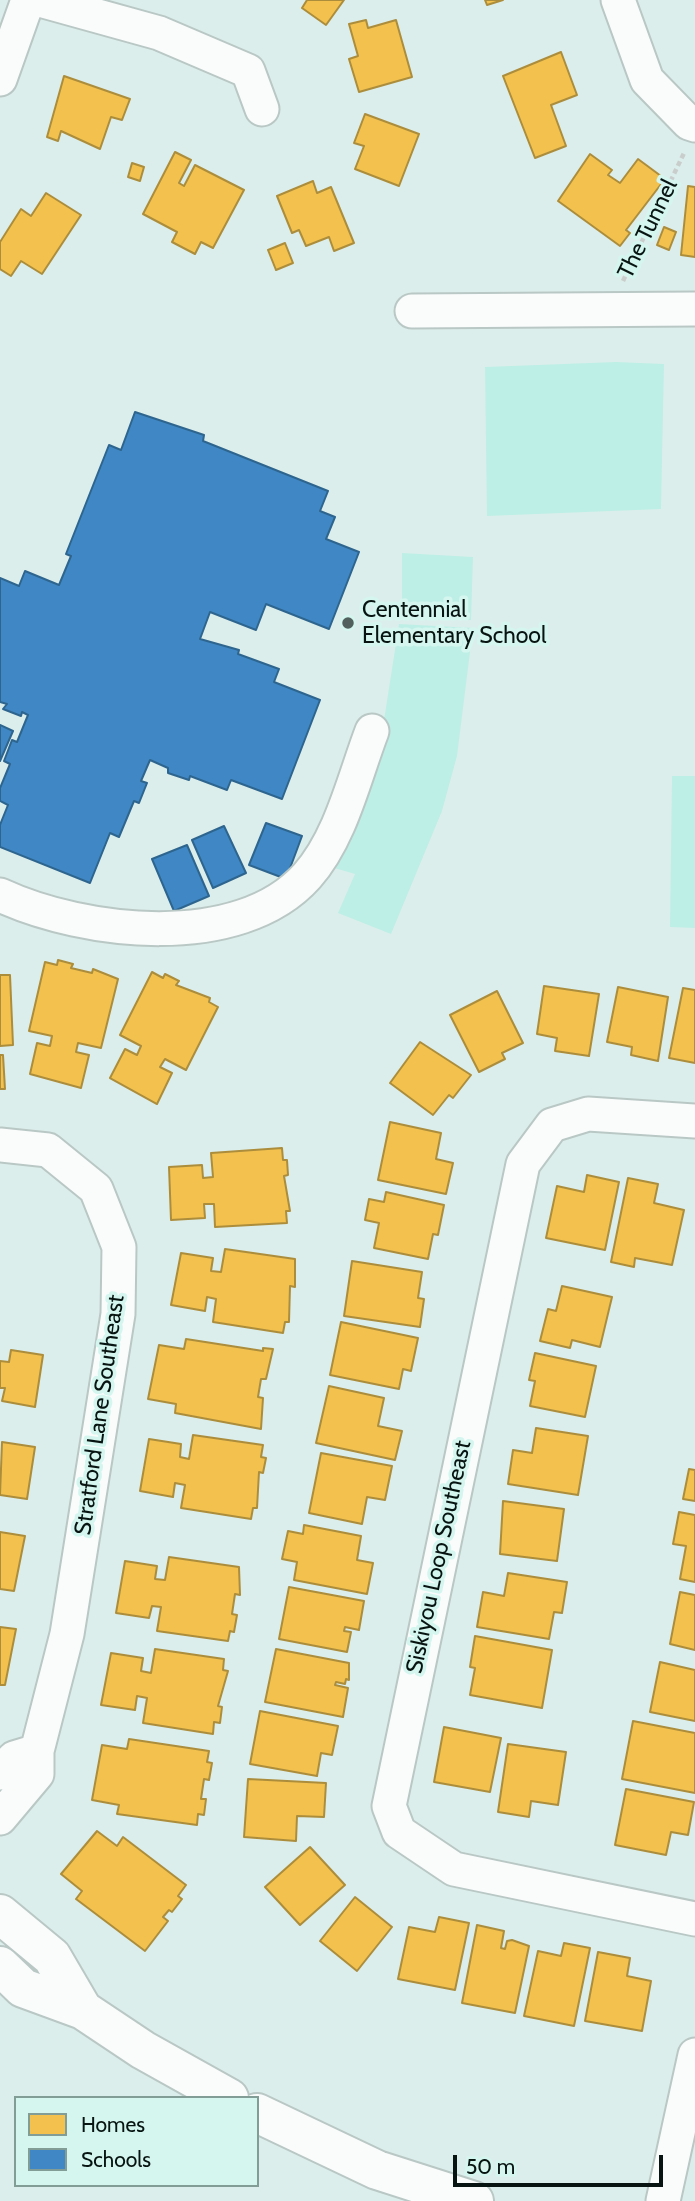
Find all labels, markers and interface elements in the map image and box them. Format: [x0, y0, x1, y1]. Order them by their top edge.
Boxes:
street label: The Tunnel [612, 175, 684, 283]
place label: Centennial Elementary School [362, 596, 546, 650]
marker: Centennial Elementary School [340, 615, 356, 631]
street label: Stratford Lane Southeast [69, 1293, 131, 1537]
street label: Siskiyou Loop Southeast [401, 1438, 477, 1676]
legend [14, 2096, 259, 2187]
text: Homes [81, 2112, 145, 2137]
scale bar [457, 2142, 667, 2186]
text: Schools [81, 2147, 151, 2172]
text: 50 m [466, 2154, 515, 2179]

